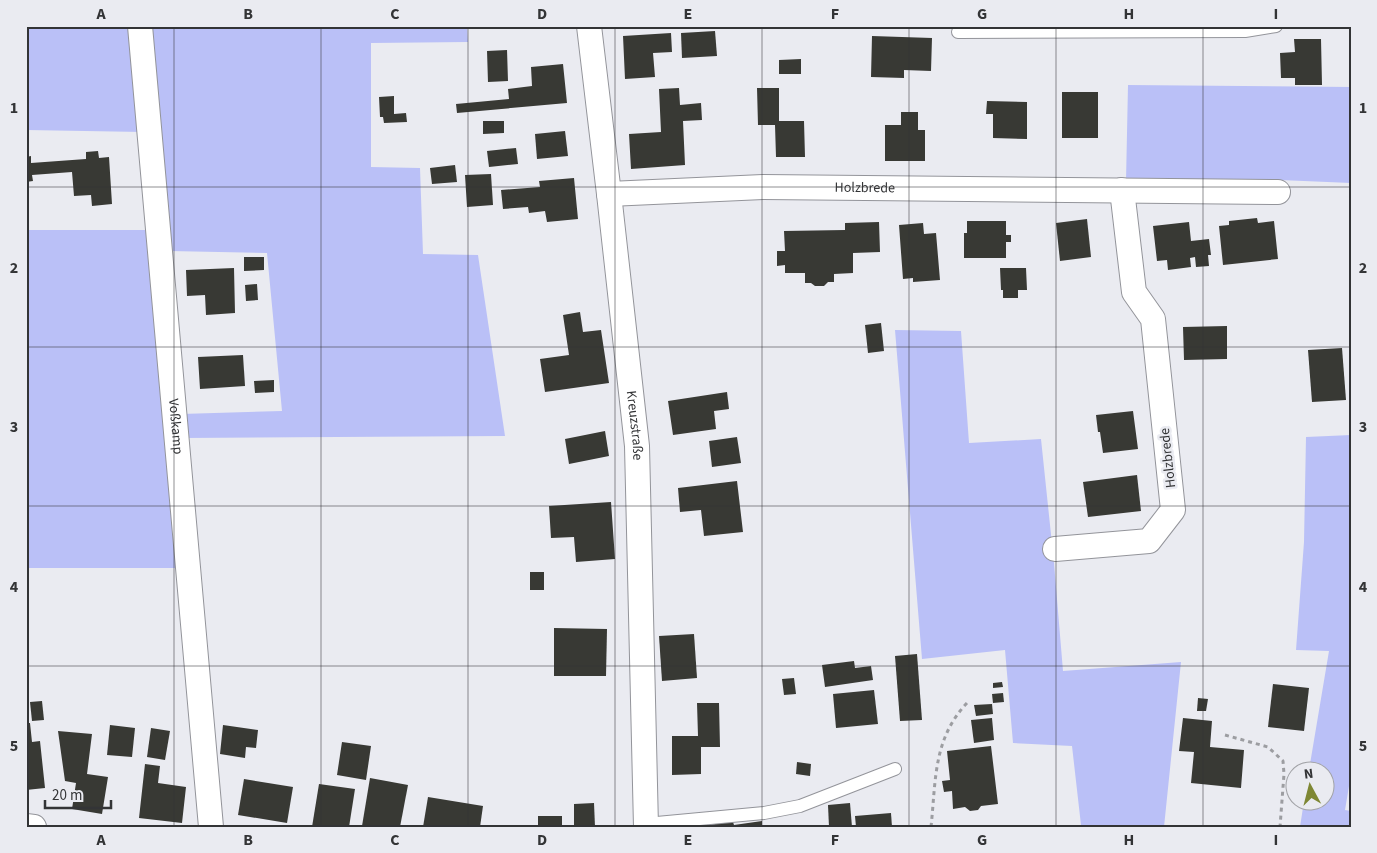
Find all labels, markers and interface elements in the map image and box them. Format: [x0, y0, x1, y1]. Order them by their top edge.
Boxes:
text: A [95, 3, 106, 25]
text: B [243, 3, 253, 25]
text: C [390, 3, 400, 25]
text: D [537, 3, 547, 25]
text: E [684, 3, 692, 25]
text: F [831, 3, 839, 25]
text: G [977, 3, 987, 25]
text: H [1124, 3, 1134, 25]
text: I [1274, 3, 1278, 25]
text: 1 [10, 97, 18, 119]
text: 1 [1359, 97, 1367, 119]
street label: Holzbrede [835, 178, 895, 198]
text: 2 [10, 257, 18, 279]
text: 2 [1359, 257, 1367, 279]
street label: Kreuzstraße [621, 389, 647, 461]
street label: Voßkamp [163, 398, 188, 455]
text: 3 [10, 416, 18, 438]
text: 3 [1359, 416, 1367, 438]
street label: Holzbrede [1155, 427, 1181, 489]
text: 4 [10, 576, 19, 598]
text: 4 [1359, 576, 1368, 598]
text: 5 [10, 735, 18, 757]
text: 5 [1359, 735, 1367, 757]
north arrow [1284, 760, 1334, 810]
text: N [1303, 764, 1314, 785]
scale bar [45, 778, 111, 810]
text: 20 m [52, 785, 82, 806]
text: A [95, 829, 106, 851]
text: B [243, 829, 253, 851]
text: C [390, 829, 400, 851]
text: D [537, 829, 547, 851]
text: E [684, 829, 692, 851]
text: F [831, 829, 839, 851]
text: G [977, 829, 987, 851]
text: H [1124, 829, 1134, 851]
text: I [1274, 829, 1278, 851]

